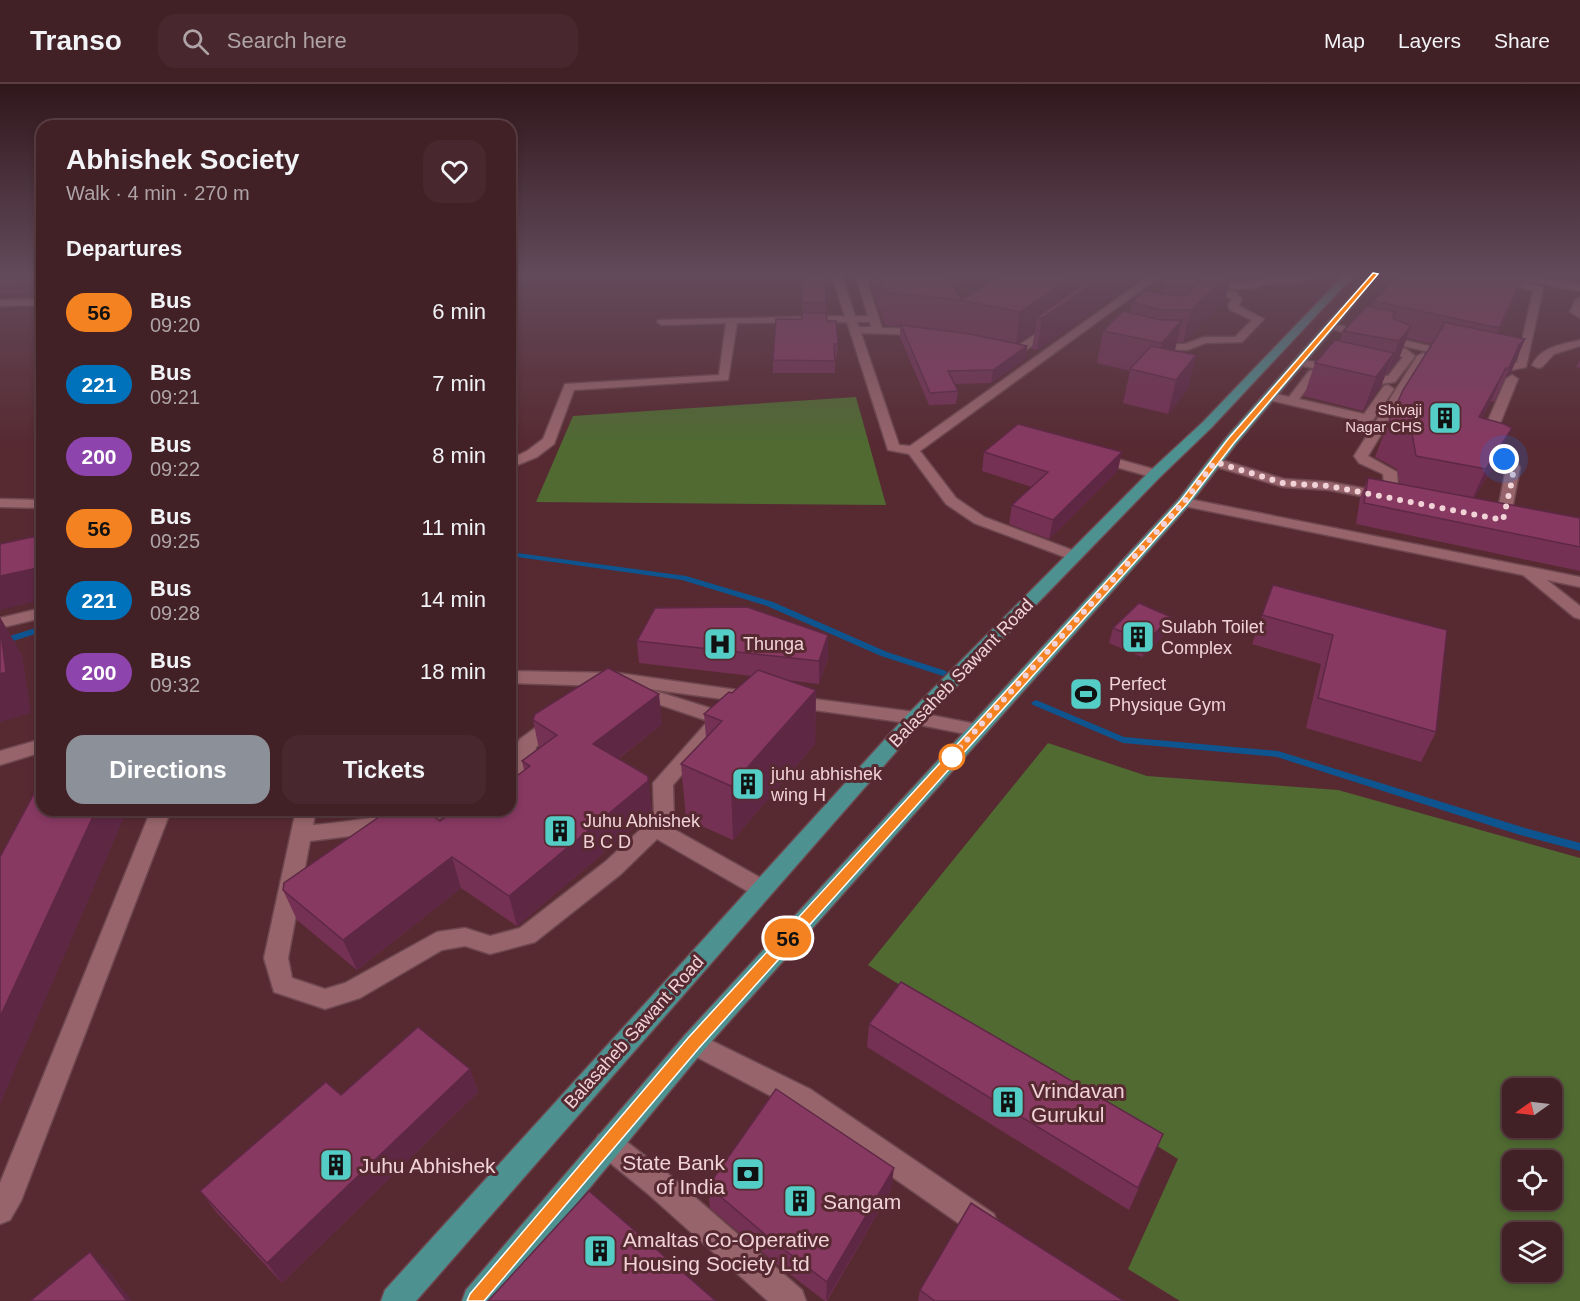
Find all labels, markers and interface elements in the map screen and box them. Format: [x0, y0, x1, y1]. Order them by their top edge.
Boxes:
search box [158, 14, 578, 68]
text: Transo [30, 25, 122, 56]
icon: search [179, 25, 212, 58]
text: Search here [227, 28, 347, 53]
text: Map [1324, 29, 1365, 52]
text: Layers [1398, 29, 1461, 52]
text: Share [1494, 29, 1550, 52]
button: heart [423, 140, 486, 203]
text: Abhishek Society [66, 144, 299, 175]
text: Walk · 4 min · 270 m [66, 182, 250, 204]
text: Departures [66, 236, 182, 261]
text: Bus [150, 288, 192, 313]
text: 6 min [432, 299, 486, 324]
text: 56 [87, 301, 111, 324]
text: 09:20 [150, 314, 200, 336]
text: Bus [150, 360, 192, 385]
text: 7 min [432, 371, 486, 396]
text: 221 [81, 373, 117, 396]
text: 09:21 [150, 386, 200, 408]
building icon: Shivaji Nagar CHS [1427, 400, 1463, 436]
place label: Shivaji Nagar CHS [1345, 401, 1422, 435]
text: Bus [150, 432, 192, 457]
text: 8 min [432, 443, 486, 468]
your location [1489, 444, 1519, 474]
text: 200 [81, 445, 117, 468]
text: 09:22 [150, 458, 200, 480]
text: Bus [150, 504, 192, 529]
text: 11 min [422, 515, 486, 540]
text: 56 [87, 517, 111, 540]
text: 09:25 [150, 530, 200, 552]
text: Bus [150, 576, 192, 601]
text: 14 min [420, 587, 486, 612]
text: 221 [81, 589, 117, 612]
street label: Balasaheb Sawant Road [885, 595, 1037, 751]
text: 09:28 [150, 602, 200, 624]
place label: Sulabh Toilet Complex [1161, 617, 1264, 658]
building icon: Sulabh Toilet Complex [1120, 619, 1156, 655]
hospital icon: Thunga [702, 626, 738, 662]
place label: Thunga [743, 634, 805, 654]
text: Bus [150, 648, 192, 673]
text: 18 min [420, 659, 486, 684]
text: 200 [81, 661, 117, 684]
text: 09:32 [150, 674, 200, 696]
place label: Perfect Physique Gym [1109, 674, 1226, 715]
sports icon: Perfect Physique Gym [1068, 676, 1104, 712]
button: Directions [66, 735, 270, 804]
button: Tickets [282, 735, 486, 804]
unlabelled marker [939, 744, 965, 770]
place label: juhu abhishek wing H [770, 764, 883, 805]
building icon: juhu abhishek wing H [730, 766, 766, 802]
place label: Juhu Abhishek B C D [583, 811, 701, 852]
building icon: Juhu Abhishek B C D [542, 813, 578, 849]
line badge: 56 [761, 918, 815, 958]
text: 56 [776, 927, 800, 950]
street label: Balasaheb Sawant Road [560, 952, 708, 1112]
north arrow [1502, 1078, 1562, 1138]
map controls [1502, 1078, 1562, 1282]
place label: Vrindavan Gurukul [1031, 1079, 1125, 1126]
building icon: Vrindavan Gurukul [990, 1084, 1026, 1120]
building icon: Juhu Abhishek [318, 1147, 354, 1183]
button: locate [1502, 1150, 1562, 1210]
place label: State Bank of India [622, 1151, 725, 1198]
place label: Juhu Abhishek [359, 1154, 496, 1177]
bank icon: State Bank of India [730, 1156, 766, 1192]
building icon: Sangam [782, 1183, 818, 1219]
place label: Sangam [823, 1190, 901, 1213]
button: layers [1502, 1222, 1562, 1282]
place label: Amaltas Co-Operative Housing Society Ltd [623, 1228, 830, 1275]
building icon: Amaltas Co-Operative Housing Society Ltd [582, 1233, 618, 1269]

